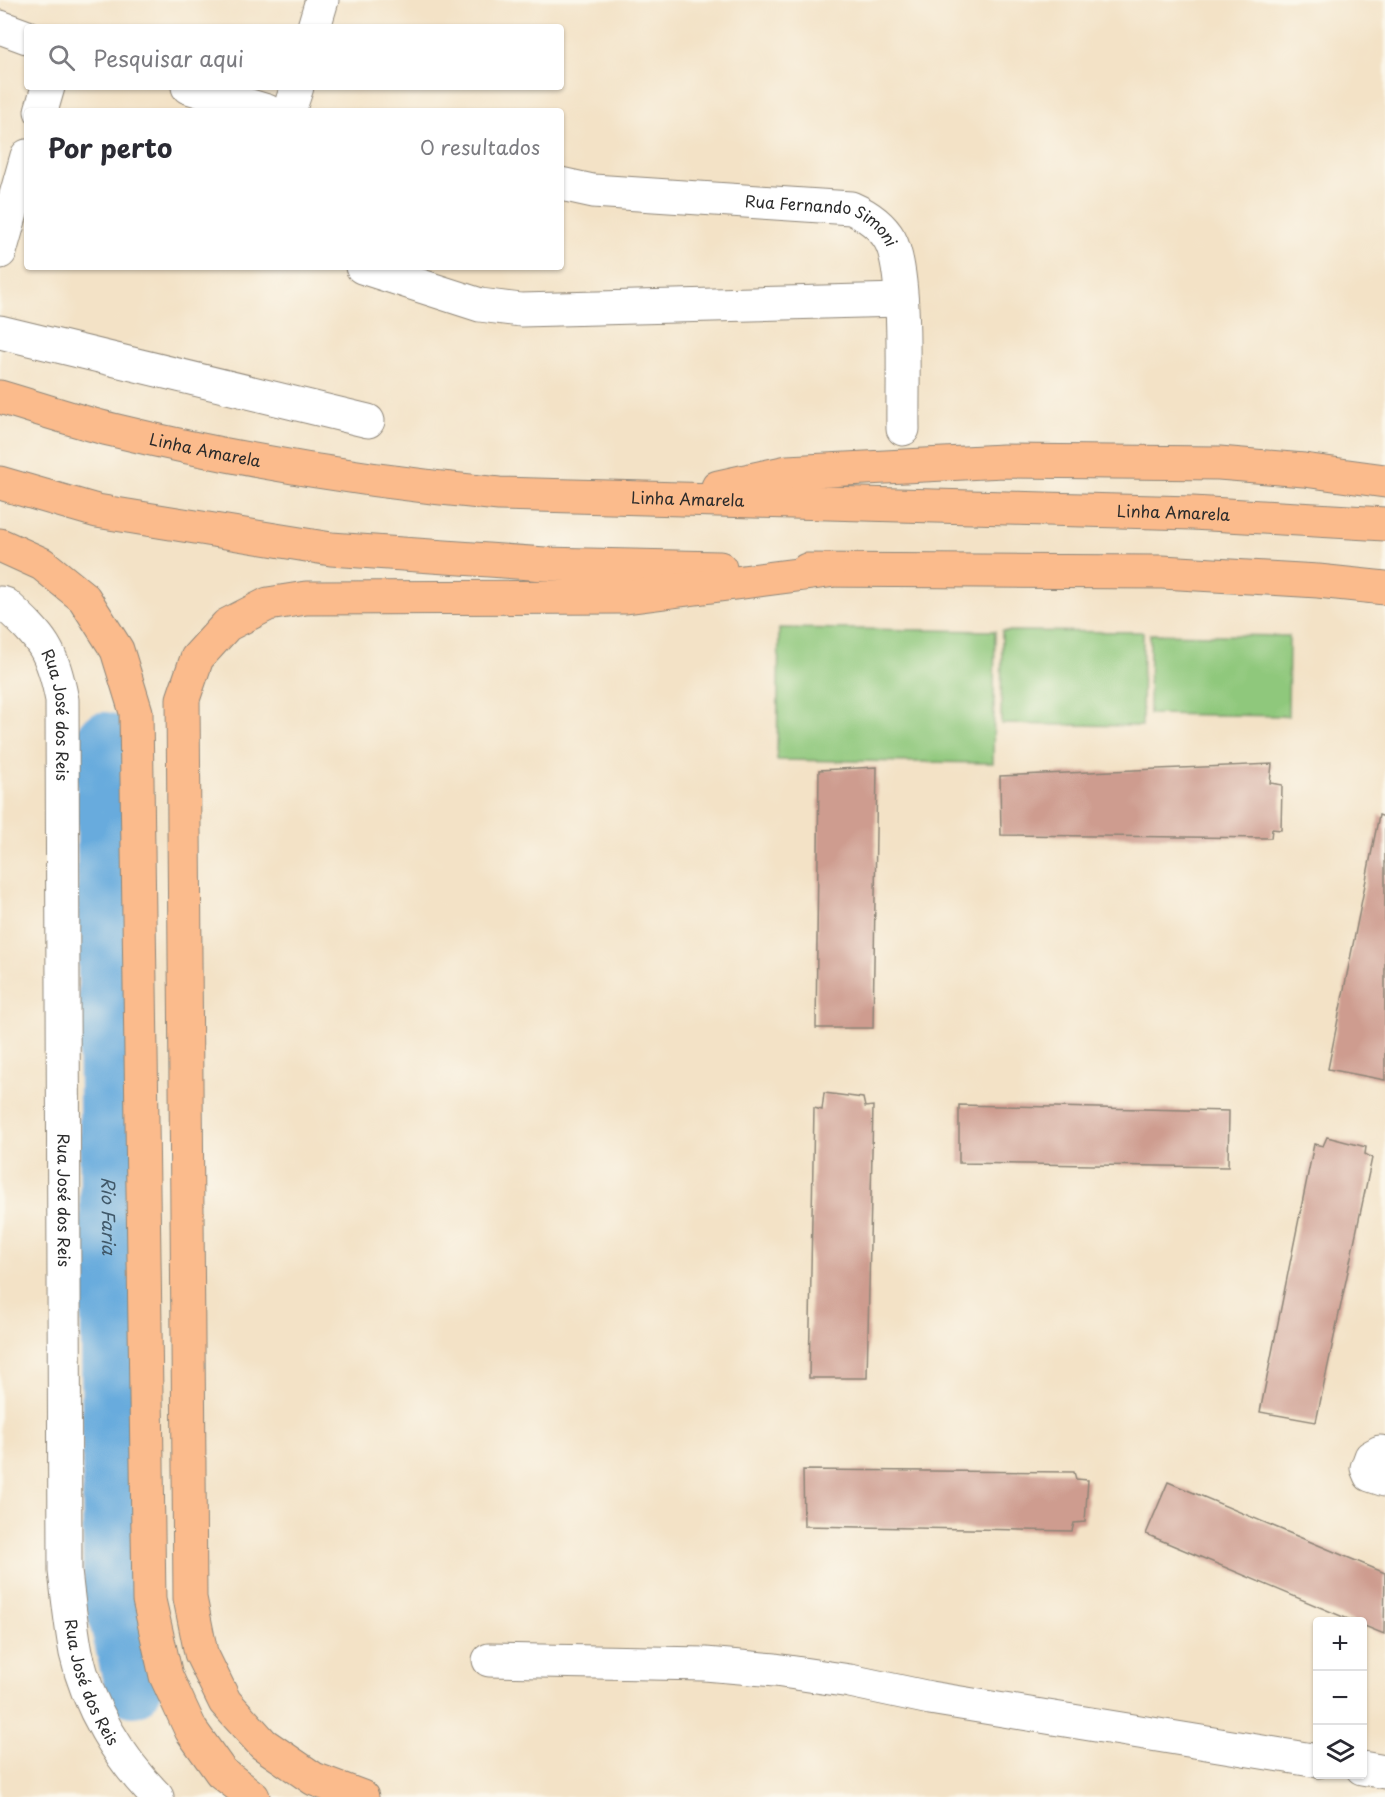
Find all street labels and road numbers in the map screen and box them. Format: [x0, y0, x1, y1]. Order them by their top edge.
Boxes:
street label: Rua Fernando Simoni [744, 188, 905, 250]
street label: Linha Amarela [147, 426, 263, 472]
street label: Linha Amarela [631, 485, 745, 512]
street label: Linha Amarela [1116, 498, 1231, 526]
street label: Rua José dos Reis [37, 644, 75, 781]
street label: Rua José dos Reis [52, 1133, 77, 1267]
street label: Rua José dos Reis [60, 1617, 126, 1750]

